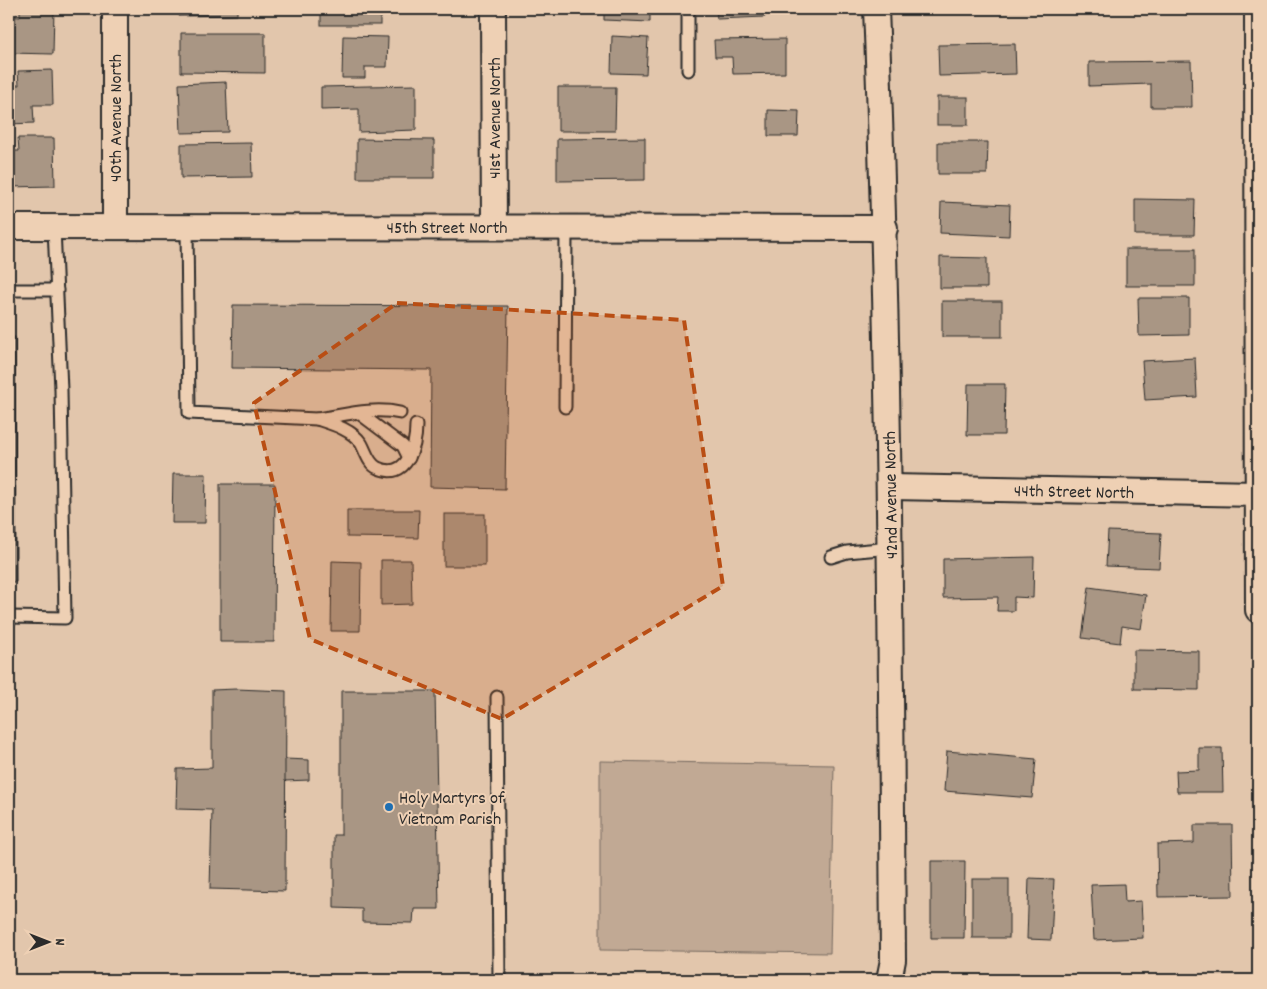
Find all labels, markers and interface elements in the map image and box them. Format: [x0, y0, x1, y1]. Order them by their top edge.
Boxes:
street label: 40th Avenue North [105, 54, 130, 182]
street label: 41st Avenue North [484, 57, 509, 179]
street label: 45th Street North [386, 217, 508, 242]
street label: 42nd Avenue North [879, 431, 906, 559]
street label: 44th Street North [1014, 480, 1134, 507]
place label: Holy Martyrs of Vietnam Parish [399, 787, 505, 833]
marker: Holy Martyrs of Vietnam Parish [383, 801, 395, 813]
north arrow [22, 916, 72, 966]
text: N [49, 939, 69, 946]

